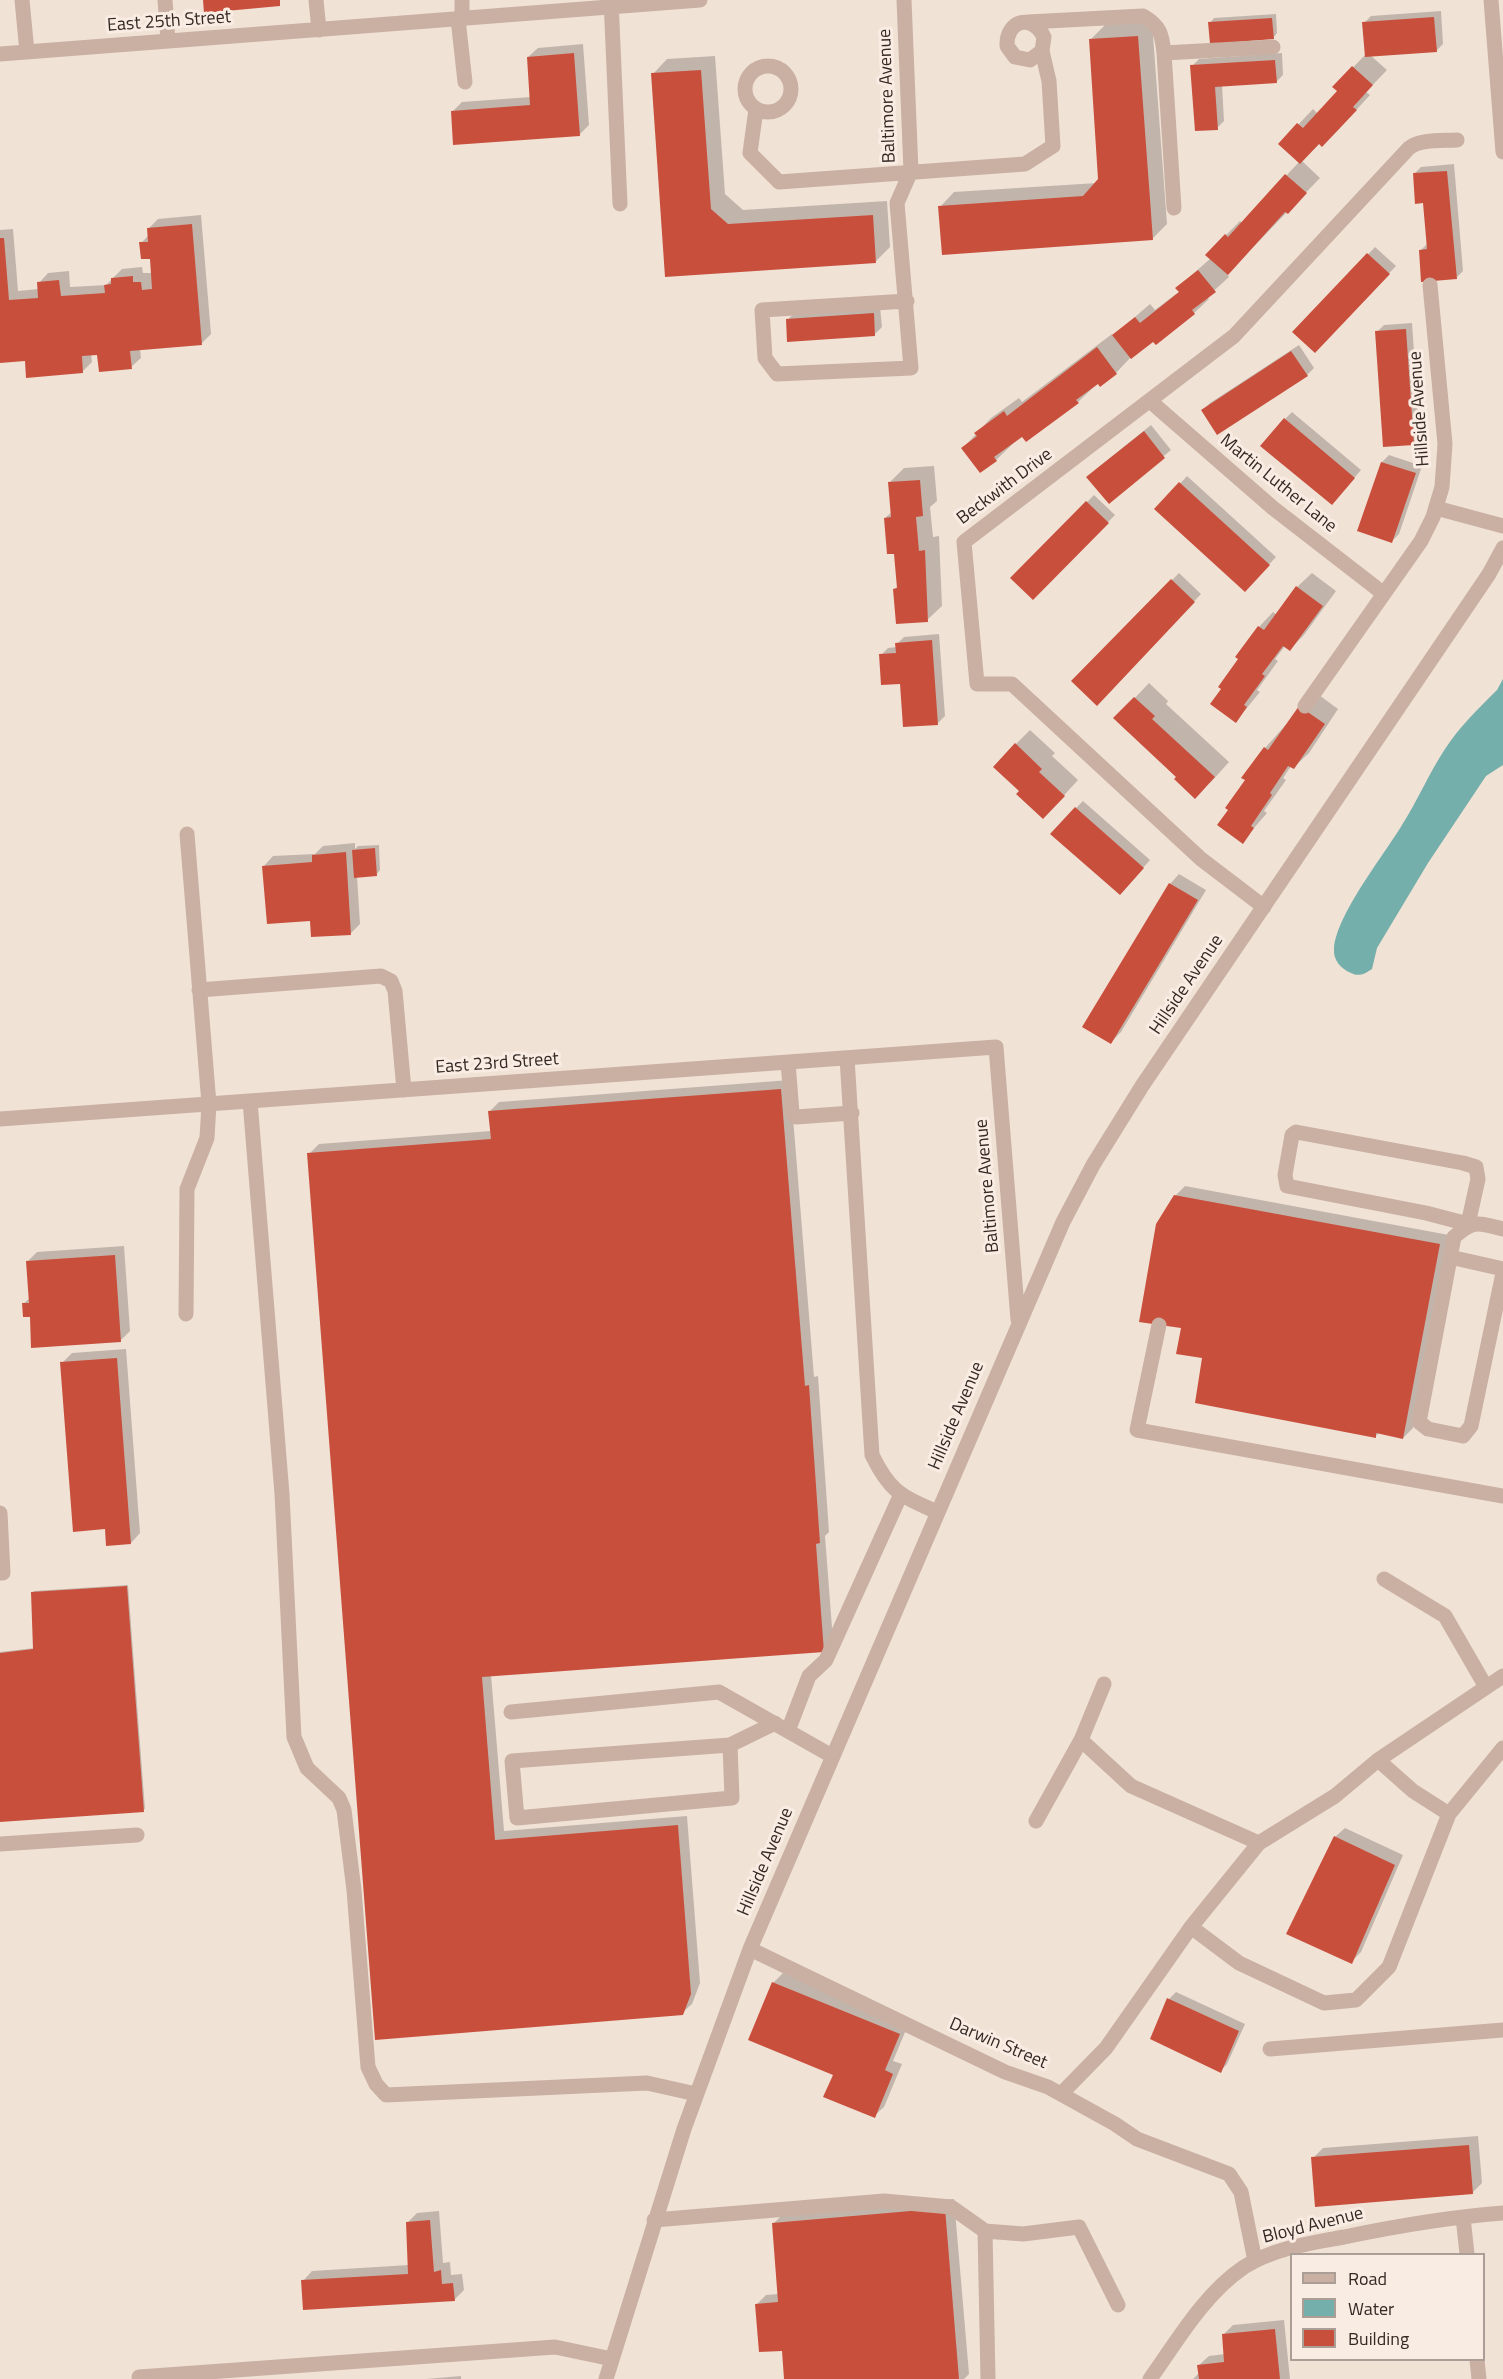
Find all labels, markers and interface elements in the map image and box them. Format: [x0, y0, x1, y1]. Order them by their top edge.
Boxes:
street label: East 25th Street [106, 7, 232, 37]
street label: Baltimore Avenue [875, 28, 901, 164]
street label: Hillside Avenue [1405, 351, 1435, 467]
street label: Martin Luther Lane [1215, 430, 1341, 538]
street label: Beckwith Drive [953, 444, 1057, 530]
street label: Hillside Avenue [1146, 931, 1228, 1039]
street label: East 23rd Street [435, 1049, 559, 1079]
street label: Baltimore Avenue [971, 1118, 1005, 1254]
street label: Hillside Avenue [924, 1359, 990, 1473]
street label: Hillside Avenue [733, 1805, 799, 1919]
street label: Darwin Street [946, 2014, 1050, 2074]
street label: Bloyd Avenue [1260, 2203, 1366, 2249]
legend [1290, 2253, 1485, 2361]
text: Road [1348, 2265, 1387, 2292]
text: Water [1348, 2295, 1394, 2322]
text: Building [1348, 2325, 1409, 2352]

